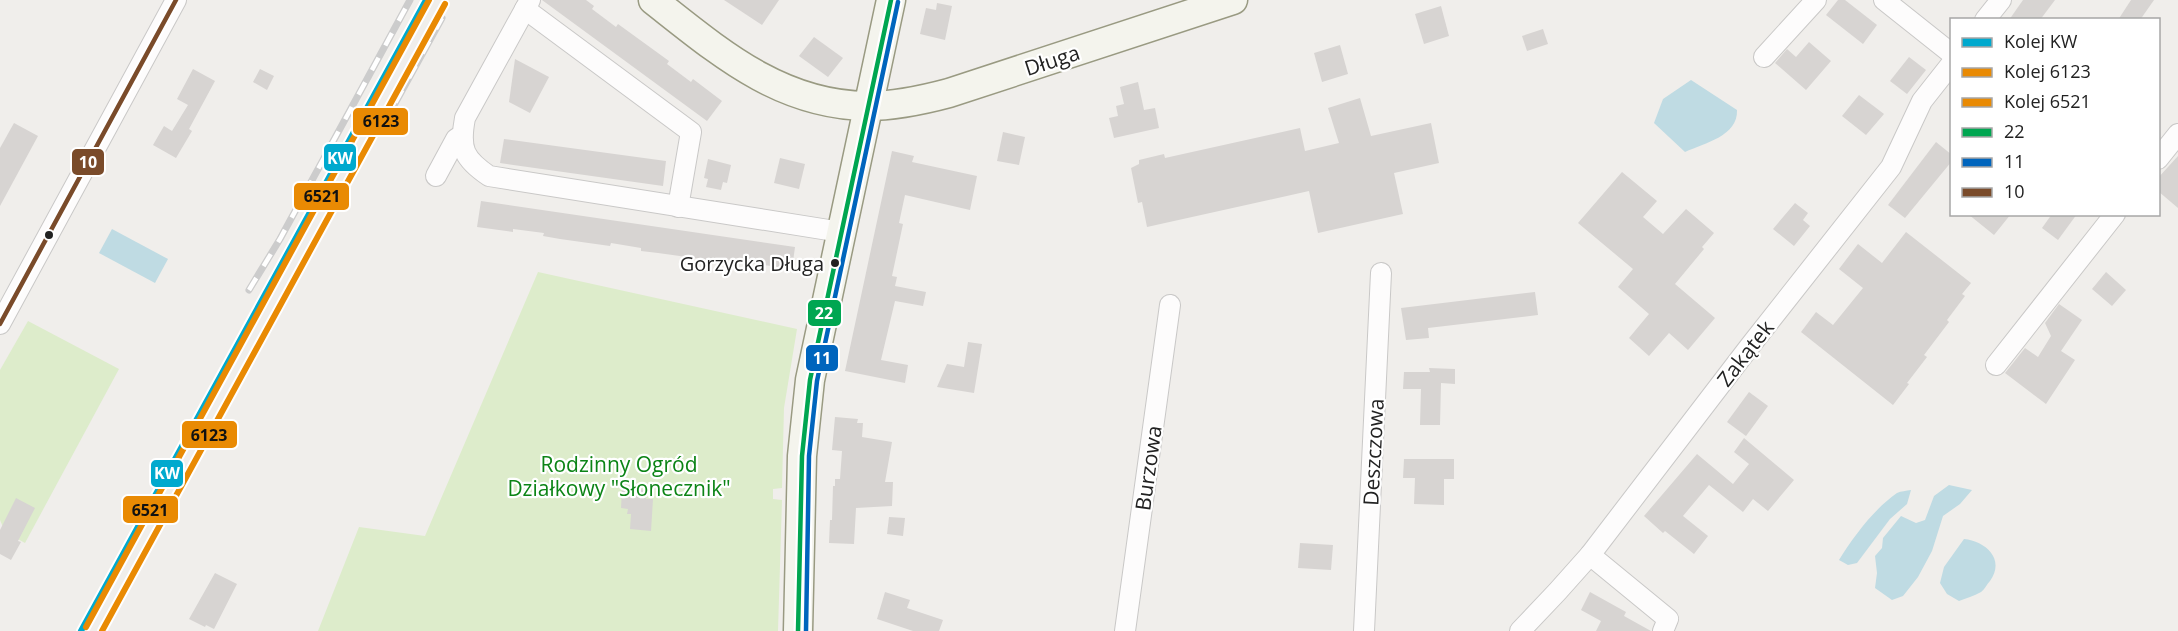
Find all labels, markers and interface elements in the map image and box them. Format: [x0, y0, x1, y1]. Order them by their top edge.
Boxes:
legend [1950, 18, 2160, 216]
text: Kolej KW [2004, 29, 2078, 53]
street label: Długa [1021, 38, 1083, 82]
text: Kolej 6123 [2004, 59, 2091, 83]
text: Kolej 6521 [2004, 89, 2091, 113]
line badge: 6123 [352, 107, 409, 136]
text: 6123 [363, 110, 399, 132]
text: 22 [2004, 119, 2025, 143]
line badge: KW [323, 143, 357, 172]
text: KW [327, 147, 354, 169]
line badge: 10 [71, 148, 105, 176]
text: 11 [2004, 149, 2025, 173]
text: 10 [79, 151, 97, 173]
text: 10 [2004, 179, 2025, 203]
line badge: 6521 [293, 182, 350, 211]
text: 6521 [304, 185, 340, 207]
unlabelled marker [43, 229, 55, 241]
place label: Gorzycka Długa [680, 250, 824, 277]
marker: Gorzycka Długa [829, 257, 841, 269]
line badge: 22 [807, 299, 842, 327]
text: 22 [815, 302, 833, 324]
street label: Zakątek [1710, 314, 1780, 392]
line badge: 11 [805, 344, 839, 372]
text: 11 [813, 347, 831, 369]
street label: Deszczowa [1356, 398, 1390, 506]
line badge: 6123 [181, 420, 238, 449]
text: 6123 [191, 424, 227, 446]
street label: Burzowa [1128, 424, 1168, 512]
park label: Rodzinny Ogród Działkowy "Słonecznik" [507, 450, 731, 502]
line badge: KW [150, 459, 184, 488]
text: KW [154, 462, 181, 484]
line badge: 6521 [122, 495, 179, 524]
text: 6521 [132, 499, 168, 521]

